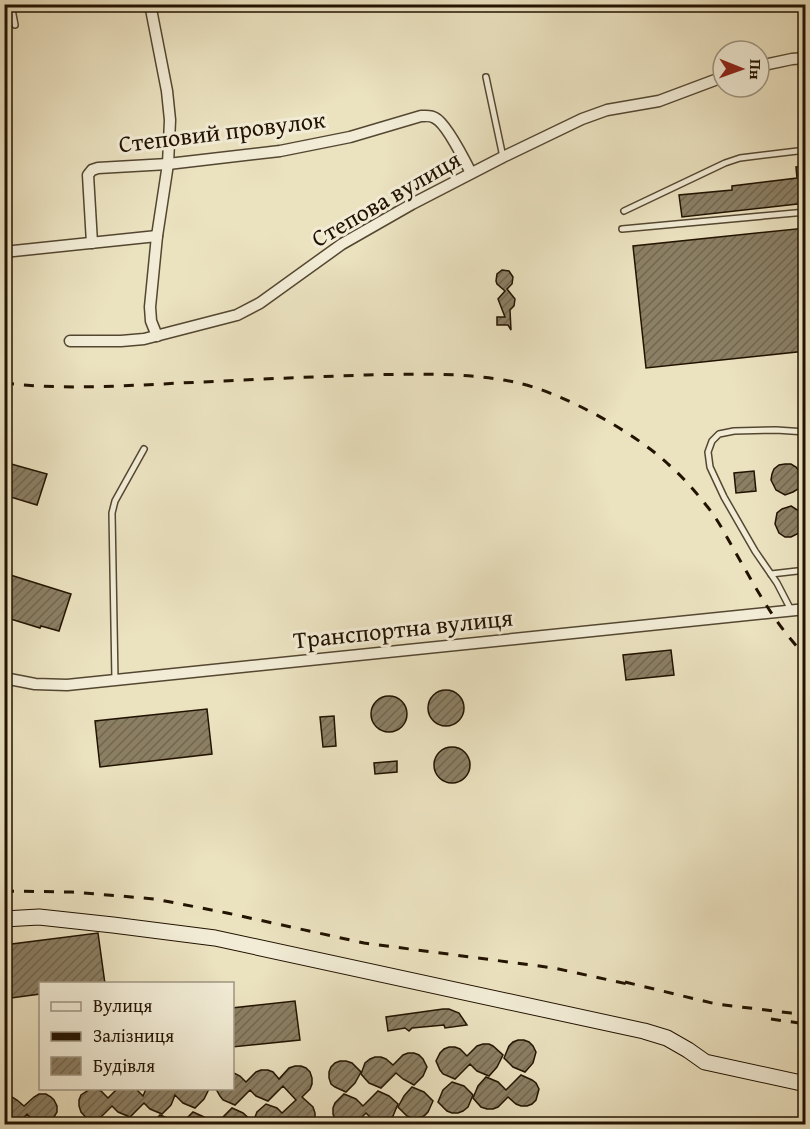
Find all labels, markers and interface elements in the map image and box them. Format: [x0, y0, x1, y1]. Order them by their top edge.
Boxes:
north arrow [711, 39, 771, 99]
text: Пн [744, 59, 768, 80]
street label: Степовий провулок [117, 101, 328, 162]
street label: Степова вулиця [305, 142, 467, 256]
street label: Транспортна вулиця [291, 600, 514, 657]
legend [39, 982, 234, 1090]
text: Вулиця [93, 992, 152, 1019]
text: Залізниця [93, 1022, 174, 1049]
text: Будівля [93, 1052, 155, 1079]

